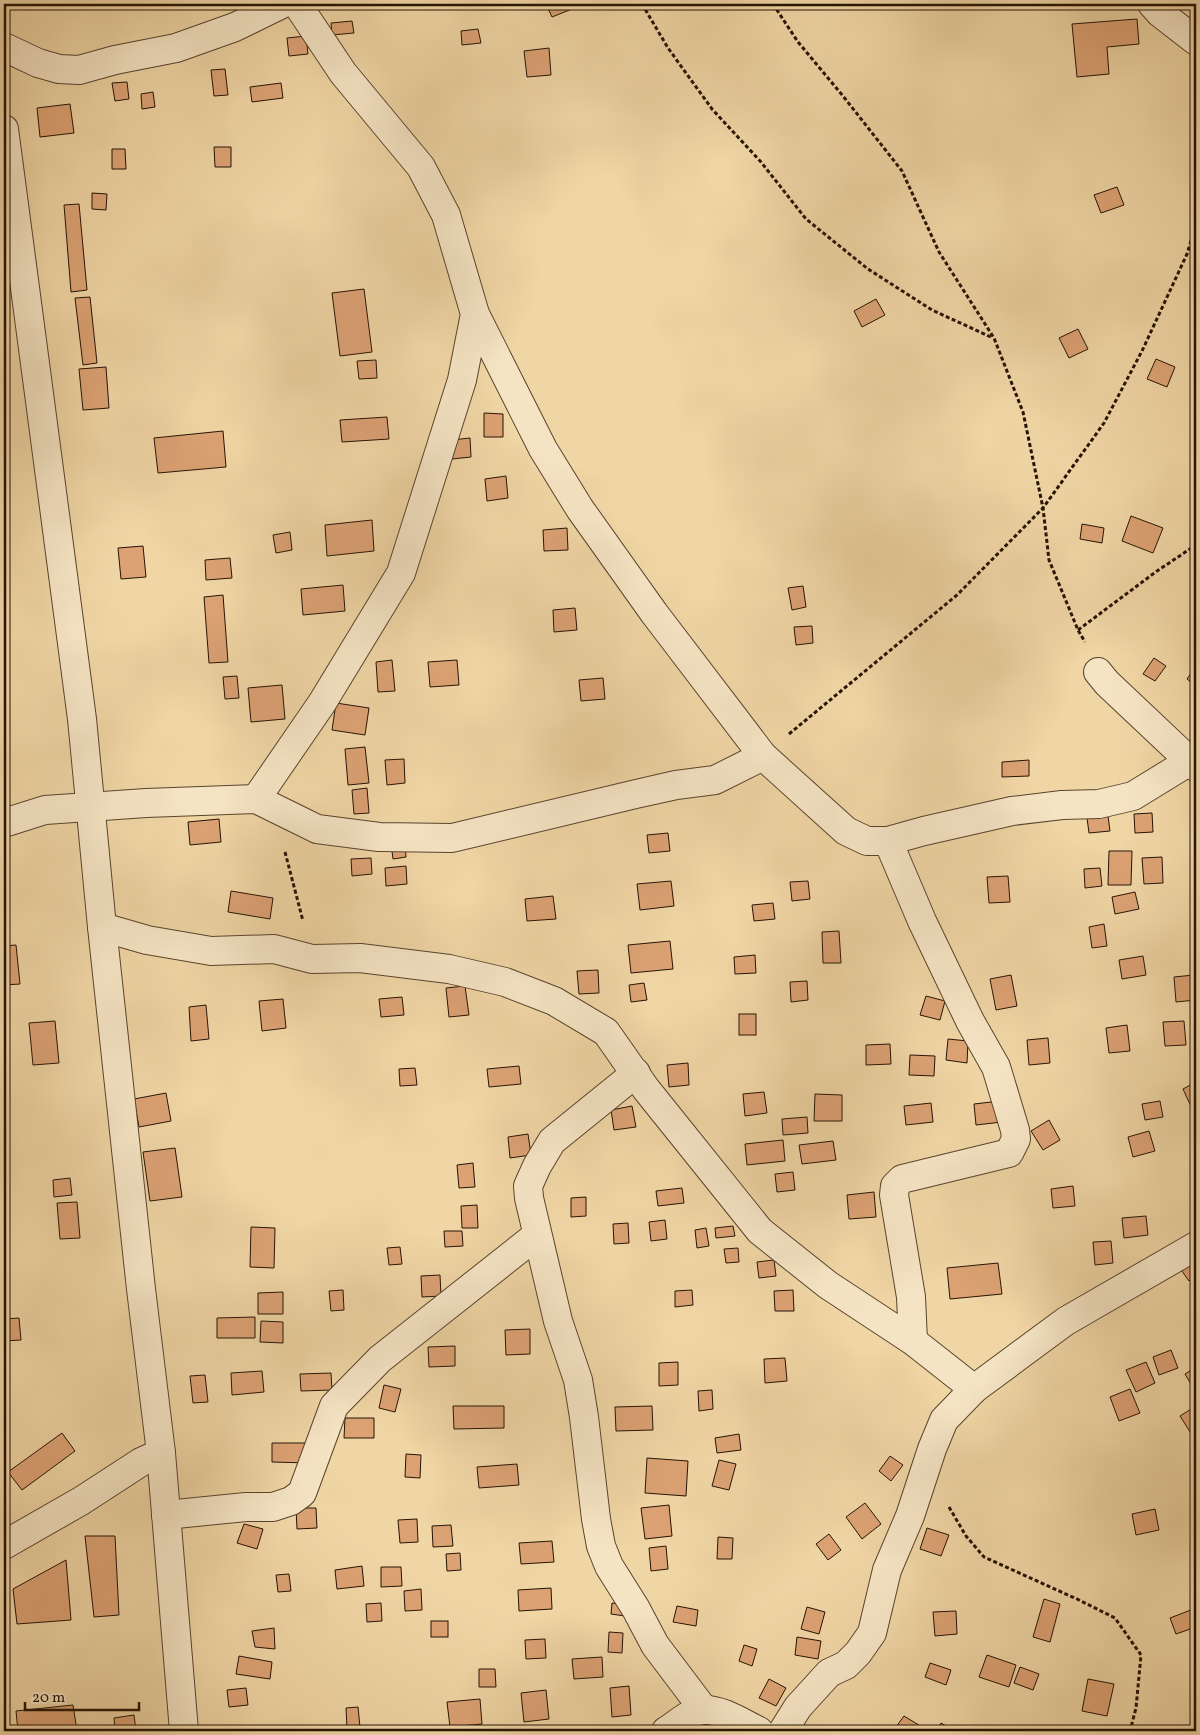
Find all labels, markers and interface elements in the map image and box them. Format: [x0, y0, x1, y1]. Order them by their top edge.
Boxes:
scale bar [25, 1680, 139, 1712]
text: 20 m [32, 1688, 65, 1709]

